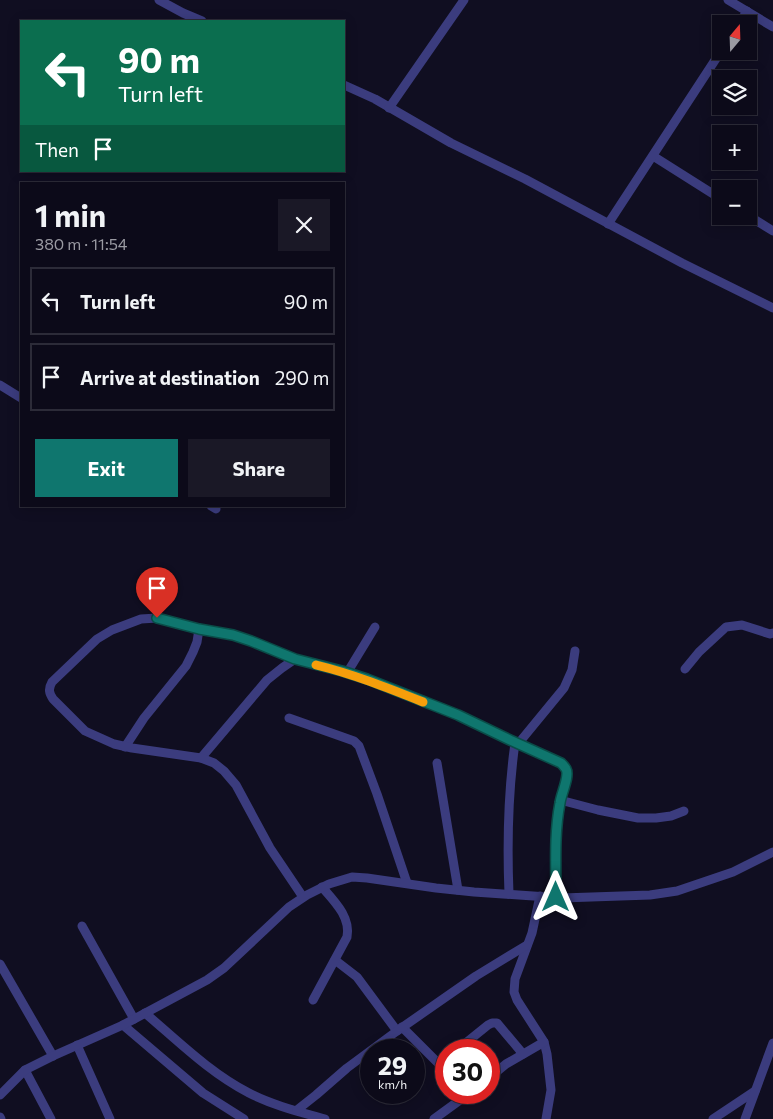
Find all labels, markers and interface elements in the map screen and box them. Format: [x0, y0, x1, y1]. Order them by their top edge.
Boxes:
north arrow [712, 15, 758, 60]
map controls [712, 15, 757, 225]
text: 90 m [118, 37, 200, 80]
icon: left [35, 40, 100, 105]
button: layers [712, 70, 757, 115]
text: Turn left [118, 80, 203, 107]
button: + [712, 125, 757, 170]
icon: arrive [89, 135, 117, 163]
text: Then [35, 138, 79, 161]
button: − [712, 180, 757, 225]
text: 1 min [35, 196, 106, 233]
button: close [278, 199, 330, 251]
text: 380 m · 11:54 [35, 234, 127, 253]
icon: left [37, 287, 65, 315]
text: Turn left [80, 290, 155, 313]
text: 90 m [284, 290, 328, 313]
icon: arrive [37, 363, 65, 391]
text: Arrive at destination [80, 366, 260, 389]
text: 290 m [275, 366, 329, 389]
button: Exit [35, 439, 178, 497]
button: Share [188, 439, 330, 497]
pin [136, 567, 178, 618]
icon: arrive [143, 574, 171, 602]
position arrow [529, 870, 581, 922]
speed limit sign: 30 [435, 1039, 500, 1104]
text: 29 [378, 1050, 407, 1080]
text: km/h [378, 1077, 407, 1091]

